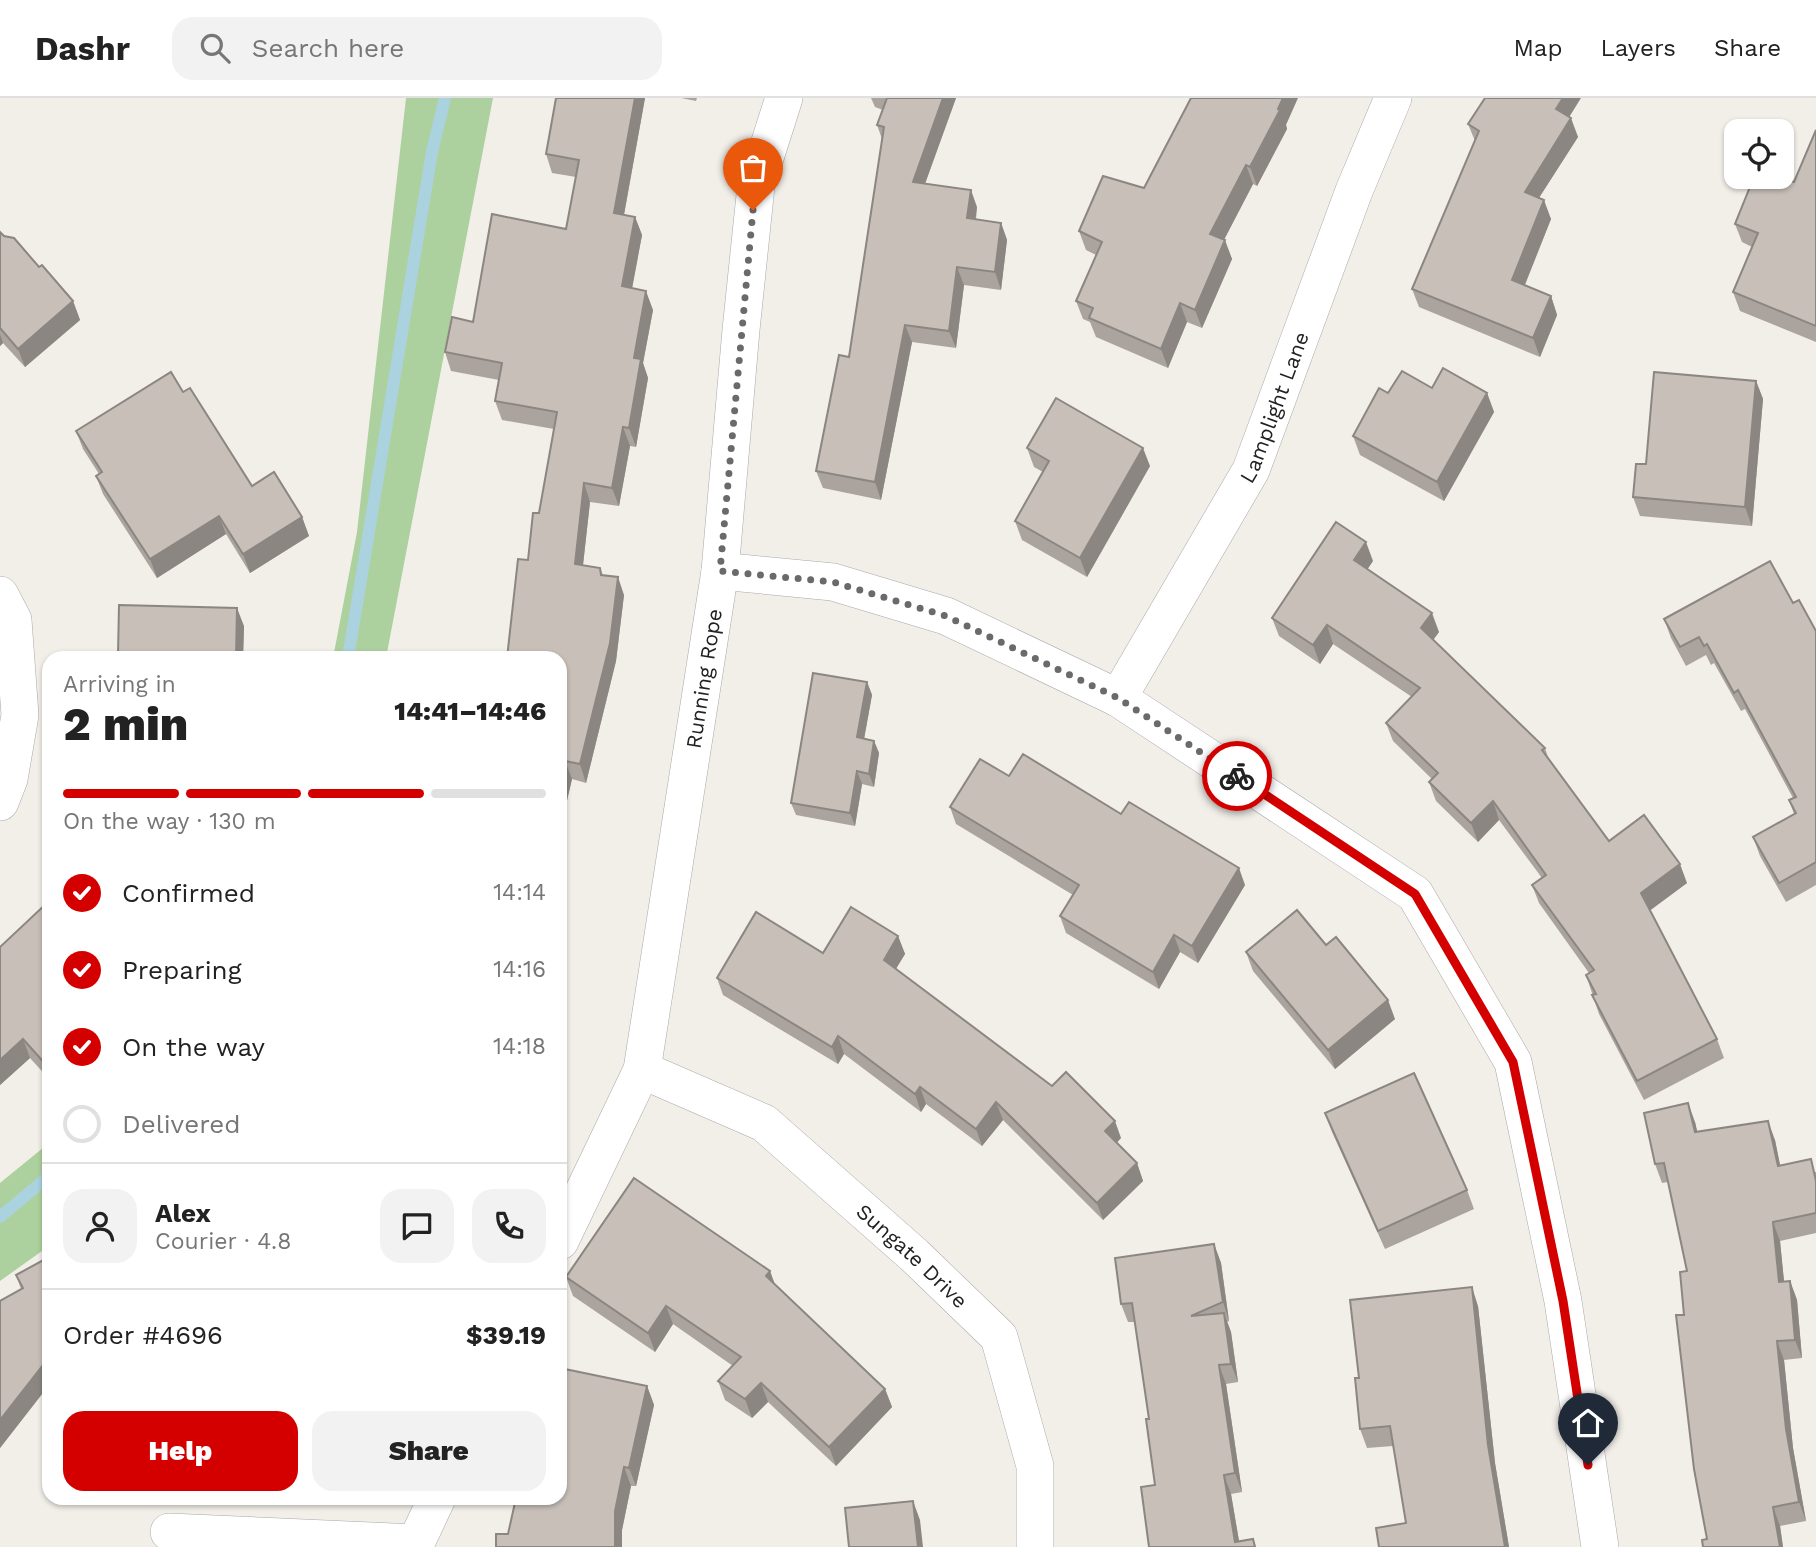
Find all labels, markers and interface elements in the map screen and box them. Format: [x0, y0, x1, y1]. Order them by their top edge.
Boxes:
search box [172, 17, 662, 80]
text: Dashr [35, 29, 130, 68]
icon: search [196, 29, 234, 67]
text: Search here [252, 33, 404, 63]
text: Map [1514, 34, 1562, 62]
text: Layers [1600, 34, 1676, 62]
text: Share [1714, 34, 1781, 62]
map controls [1724, 119, 1794, 189]
button: locate [1724, 119, 1794, 189]
pin [723, 138, 783, 210]
icon: bag [734, 149, 772, 187]
street label: Lamplight Lane [1234, 328, 1314, 487]
street label: Running Rope [680, 607, 726, 750]
text: Arriving in [63, 671, 176, 698]
text: 14:41–14:46 [394, 696, 546, 726]
text: 2 min [63, 697, 188, 751]
courier [1202, 741, 1272, 811]
icon: bike [1218, 757, 1256, 795]
text: On the way · 130 m [63, 808, 276, 835]
icon: check [63, 874, 101, 912]
text: Confirmed [122, 878, 255, 908]
text: 14:14 [493, 879, 546, 906]
icon: check [63, 951, 101, 989]
text: Preparing [122, 955, 242, 985]
text: 14:16 [493, 956, 546, 983]
icon: check [63, 1028, 101, 1066]
text: On the way [122, 1032, 265, 1062]
text: 14:18 [493, 1033, 546, 1060]
text: Delivered [122, 1109, 241, 1139]
button: person [63, 1189, 137, 1263]
button: chat [380, 1189, 454, 1263]
button: phone [472, 1189, 546, 1263]
text: Alex [155, 1198, 211, 1228]
street label: Sungate Drive [852, 1198, 973, 1313]
text: Courier · 4.8 [155, 1228, 291, 1255]
text: Order #4696 [63, 1320, 223, 1350]
text: $39.19 [466, 1320, 546, 1350]
pin [1558, 1393, 1618, 1465]
icon: home [1569, 1404, 1607, 1442]
button: Help [63, 1411, 298, 1491]
button: Share [312, 1411, 546, 1491]

